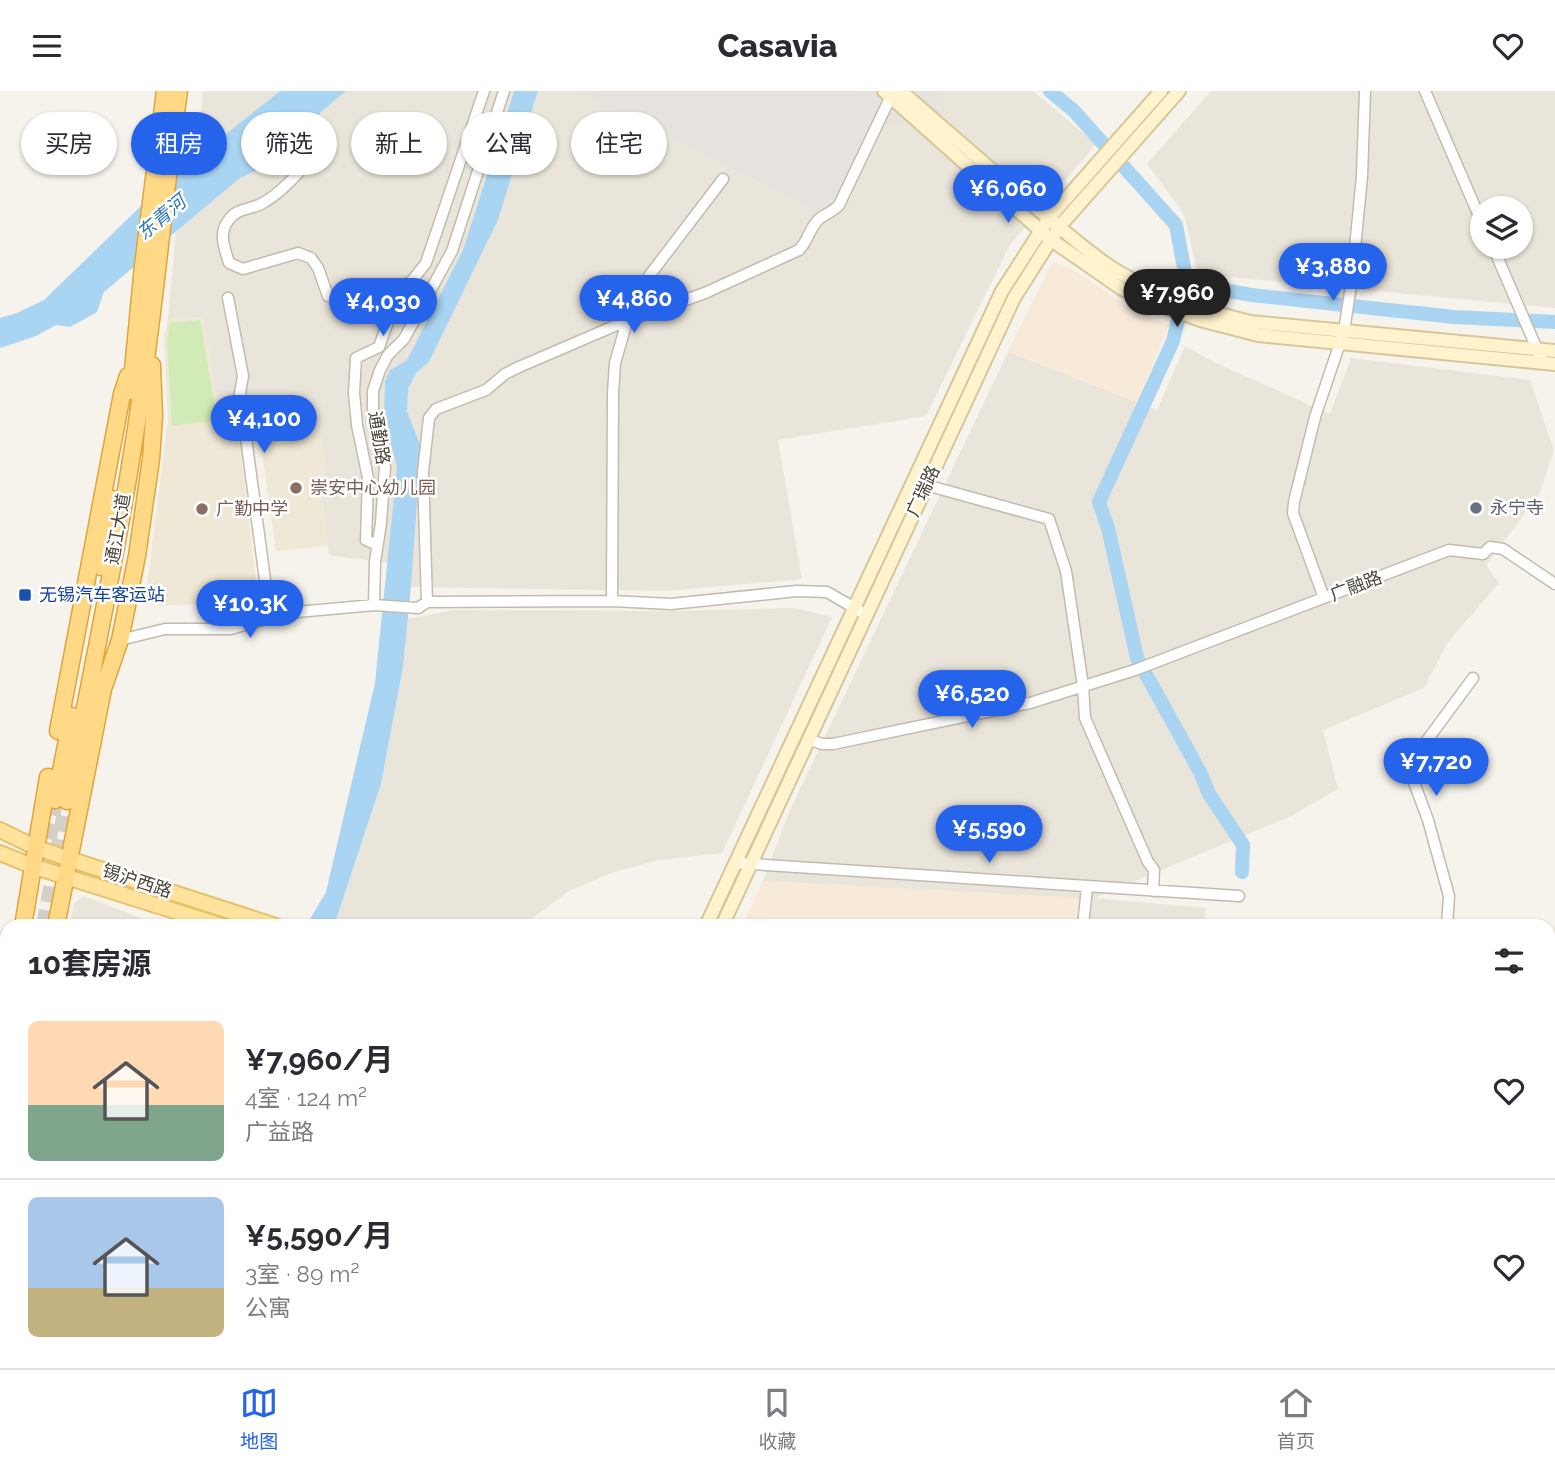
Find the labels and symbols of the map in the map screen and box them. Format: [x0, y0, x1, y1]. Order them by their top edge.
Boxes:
pin: ¥6,060 [951, 165, 1065, 225]
water label: 东青河 [132, 188, 193, 244]
pin: ¥3,880 [1276, 243, 1390, 303]
pin: ¥7,960 [1120, 269, 1234, 329]
pin: ¥4,860 [577, 275, 691, 335]
pin: ¥4,030 [326, 279, 440, 338]
pin: ¥4,100 [207, 395, 321, 455]
street label: 通勤路 [365, 410, 394, 466]
street label: 广瑞路 [902, 462, 943, 520]
place label: 崇安中心幼儿园 [310, 477, 436, 498]
marker: 崇安中心幼儿园 [288, 480, 304, 496]
street label: 通江大道 [101, 492, 134, 566]
place label: 永宁寺 [1490, 497, 1544, 518]
place label: 广勤中学 [216, 498, 288, 519]
marker: 永宁寺 [1468, 500, 1484, 516]
marker: 广勤中学 [194, 501, 210, 517]
street label: 广融路 [1327, 566, 1385, 605]
pin: ¥10.3K [193, 581, 307, 640]
place label: 无锡汽车客运站 [39, 584, 165, 605]
marker: 无锡汽车客运站 [17, 587, 33, 603]
pin: ¥6,520 [915, 671, 1029, 730]
pin: ¥7,720 [1379, 739, 1493, 798]
pin: ¥5,590 [932, 805, 1046, 865]
street label: 锡沪西路 [100, 859, 175, 902]

